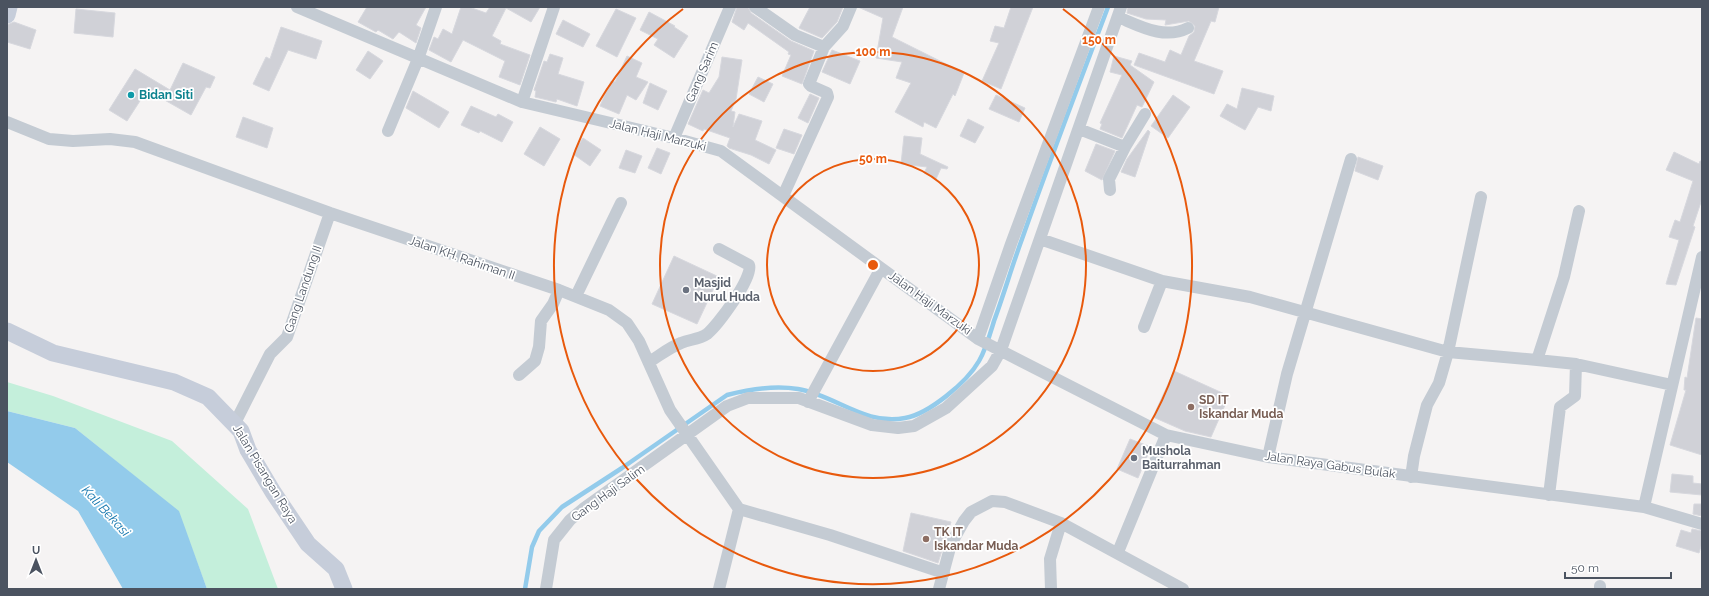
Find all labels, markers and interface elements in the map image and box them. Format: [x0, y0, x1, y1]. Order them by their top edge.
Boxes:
text: 150 m [1082, 33, 1116, 47]
street label: Gang Sarim [683, 40, 721, 104]
text: 100 m [856, 45, 890, 59]
place label: Bidan Siti [139, 88, 193, 102]
marker: Bidan Siti [126, 90, 136, 100]
street label: Jalan Haji Marzuki [608, 116, 708, 154]
text: 50 m [859, 152, 887, 166]
street label: Jalan KH. Rahiman II [407, 233, 517, 283]
street label: Gang Landung II [282, 244, 324, 334]
centre of rings [866, 258, 880, 272]
street label: Jalan Haji Marzuki [886, 268, 974, 338]
place label: Masjid Nurul Huda [694, 276, 760, 304]
marker: Masjid Nurul Huda [681, 285, 691, 295]
place label: SD IT Iskandar Muda [1199, 393, 1283, 421]
marker: SD IT Iskandar Muda [1186, 402, 1196, 412]
street label: Jalan Pisangan Raya [230, 422, 300, 526]
place label: Mushola Baiturrahman [1142, 444, 1221, 472]
street label: Jalan Raya Gabus Bulak [1264, 449, 1397, 481]
marker: Mushola Baiturrahman [1129, 453, 1139, 463]
street label: Gang Haji Salim [569, 462, 647, 524]
water label: Kali Bekasi [79, 483, 134, 540]
place label: TK IT Iskandar Muda [934, 525, 1018, 553]
marker: TK IT Iskandar Muda [921, 534, 931, 544]
north arrow [16, 540, 56, 580]
text: U [32, 544, 40, 557]
scale bar [1565, 554, 1671, 580]
text: 50 m [1571, 561, 1599, 575]

